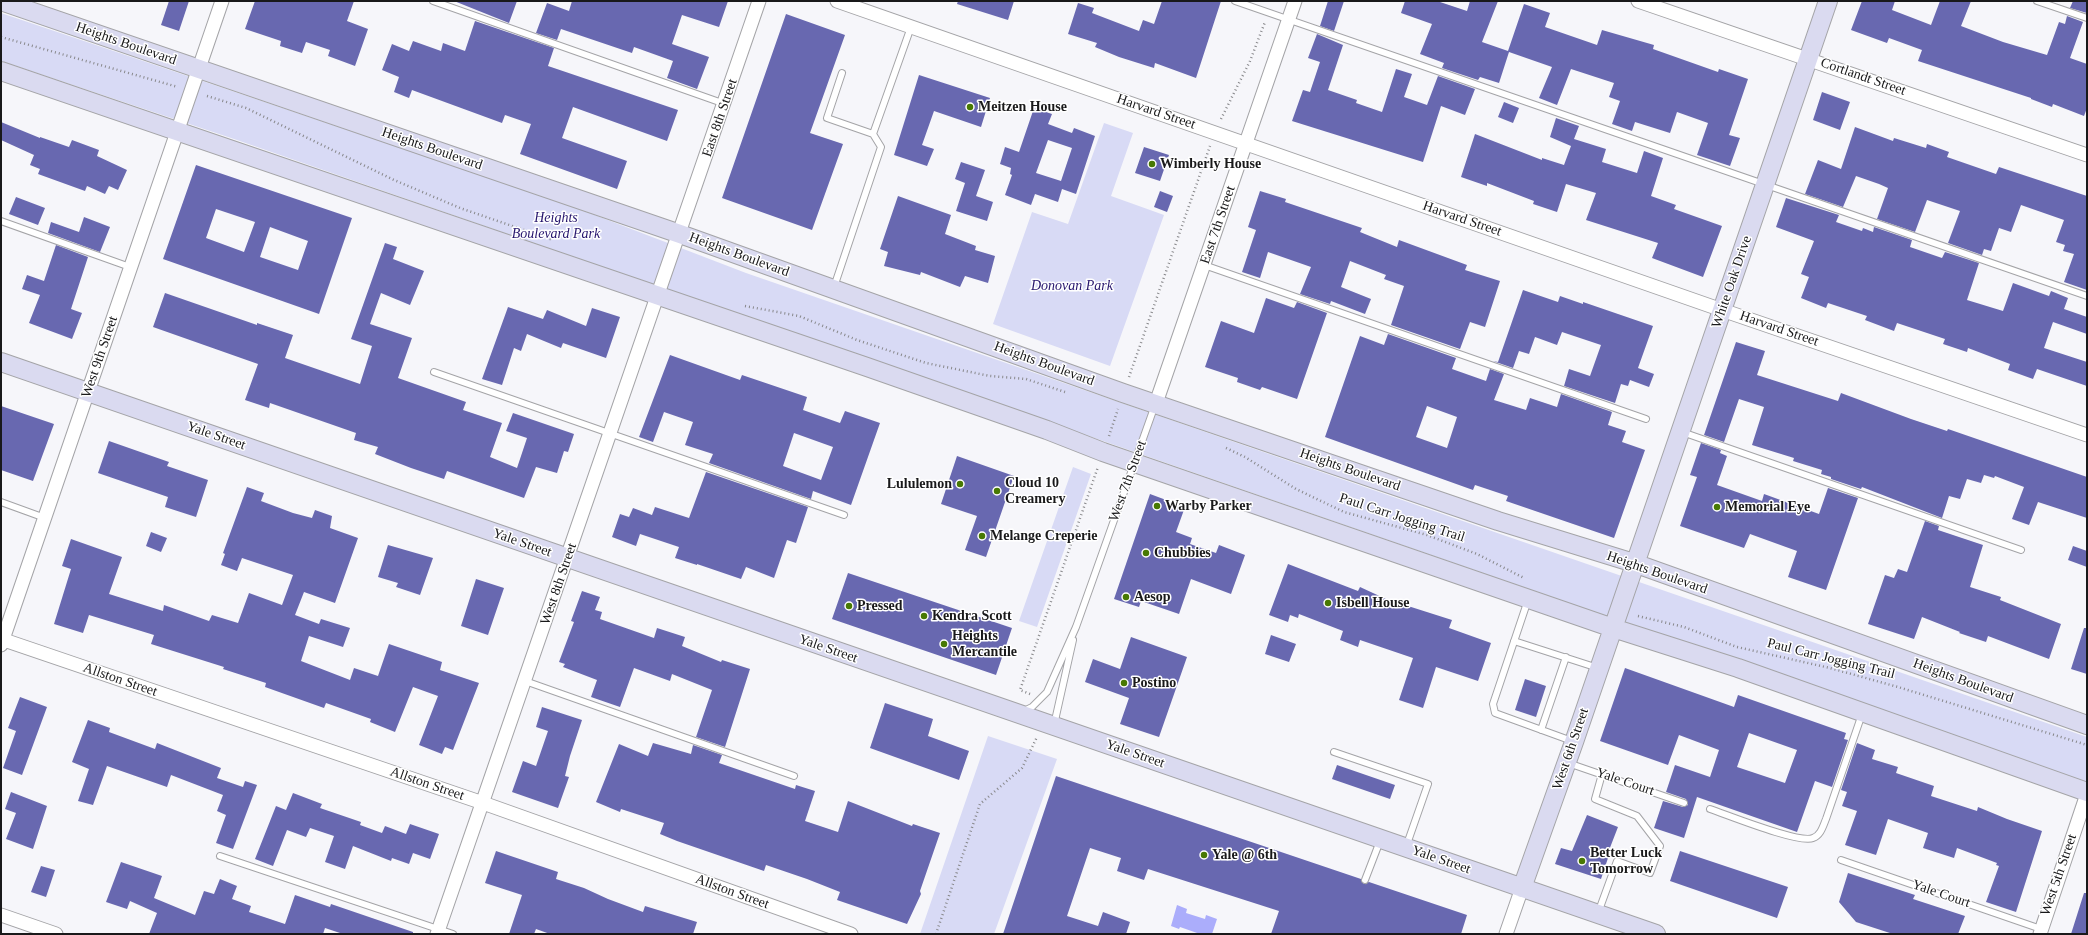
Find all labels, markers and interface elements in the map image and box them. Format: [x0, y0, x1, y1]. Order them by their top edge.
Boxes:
street label: Heights Boulevard [73, 19, 179, 69]
street label: Cortlandt Street [1818, 55, 1908, 99]
street label: East 8th Street [699, 77, 741, 159]
street label: Harvard Street [1114, 91, 1198, 133]
place label: Meitzen House [978, 99, 1067, 115]
marker: Meitzen House [965, 102, 975, 112]
street label: Heights Boulevard [379, 124, 485, 174]
place label: Wimberly House [1160, 156, 1261, 172]
marker: Wimberly House [1147, 159, 1157, 169]
street label: East 7th Street [1197, 184, 1239, 266]
street label: Harvard Street [1420, 198, 1504, 240]
park label: Heights Boulevard Park [512, 210, 600, 242]
street label: Heights Boulevard [687, 229, 791, 281]
street label: White Oak Drive [1708, 234, 1756, 330]
park label: Donovan Park [1031, 278, 1113, 294]
street label: Harvard Street [1737, 308, 1821, 350]
street label: West 9th Street [78, 314, 122, 400]
street label: Heights Boulevard [992, 338, 1096, 390]
street label: Yale Street [184, 418, 248, 454]
street label: West 7th Street [1106, 438, 1150, 524]
street label: Heights Boulevard [1297, 445, 1403, 495]
place label: Cloud 10 Creamery [1005, 475, 1065, 508]
place label: Lululemon [887, 476, 952, 492]
marker: Lululemon [955, 479, 965, 489]
marker: Cloud 10 Creamery [992, 486, 1002, 496]
street label: Paul Carr Jogging Trail [1337, 490, 1467, 546]
place label: Warby Parker [1165, 498, 1252, 514]
place label: Memorial Eye [1725, 499, 1810, 515]
marker: Warby Parker [1152, 501, 1162, 511]
marker: Memorial Eye [1712, 502, 1722, 512]
street label: Yale Street [490, 525, 554, 561]
place label: Melange Creperie [990, 528, 1097, 544]
marker: Melange Creperie [977, 531, 987, 541]
street label: West 8th Street [537, 541, 581, 627]
place label: Chubbies [1154, 545, 1211, 561]
marker: Chubbies [1141, 548, 1151, 558]
street label: Heights Boulevard [1604, 548, 1710, 598]
place label: Aesop [1134, 589, 1171, 605]
marker: Aesop [1121, 592, 1131, 602]
place label: Isbell House [1336, 595, 1410, 611]
place label: Pressed [857, 598, 903, 614]
marker: Isbell House [1323, 598, 1333, 608]
marker: Pressed [844, 601, 854, 611]
place label: Kendra Scott [932, 608, 1012, 624]
marker: Kendra Scott [919, 611, 929, 621]
place label: Heights Mercantile [952, 628, 1017, 660]
street label: Yale Street [796, 631, 860, 667]
street label: Paul Carr Jogging Trail [1765, 635, 1897, 683]
marker: Heights Mercantile [939, 639, 949, 649]
street label: Heights Boulevard [1911, 655, 2015, 707]
street label: Allston Street [81, 659, 159, 701]
place label: Postino [1132, 675, 1176, 691]
marker: Postino [1119, 678, 1129, 688]
street label: West 6th Street [1549, 706, 1593, 792]
street label: Yale Street [1103, 736, 1167, 772]
street label: Allston Street [388, 763, 466, 805]
street label: Yale Court [1594, 764, 1656, 800]
street label: West 5th Street [2037, 832, 2081, 918]
street label: Yale Street [1409, 842, 1473, 878]
place label: Better Luck Tomorrow [1590, 845, 1662, 878]
place label: Yale @ 6th [1212, 847, 1277, 863]
marker: Yale @ 6th [1199, 850, 1209, 860]
marker: Better Luck Tomorrow [1577, 856, 1587, 866]
street label: Allston Street [693, 871, 771, 913]
street label: Yale Court [1910, 876, 1972, 912]

